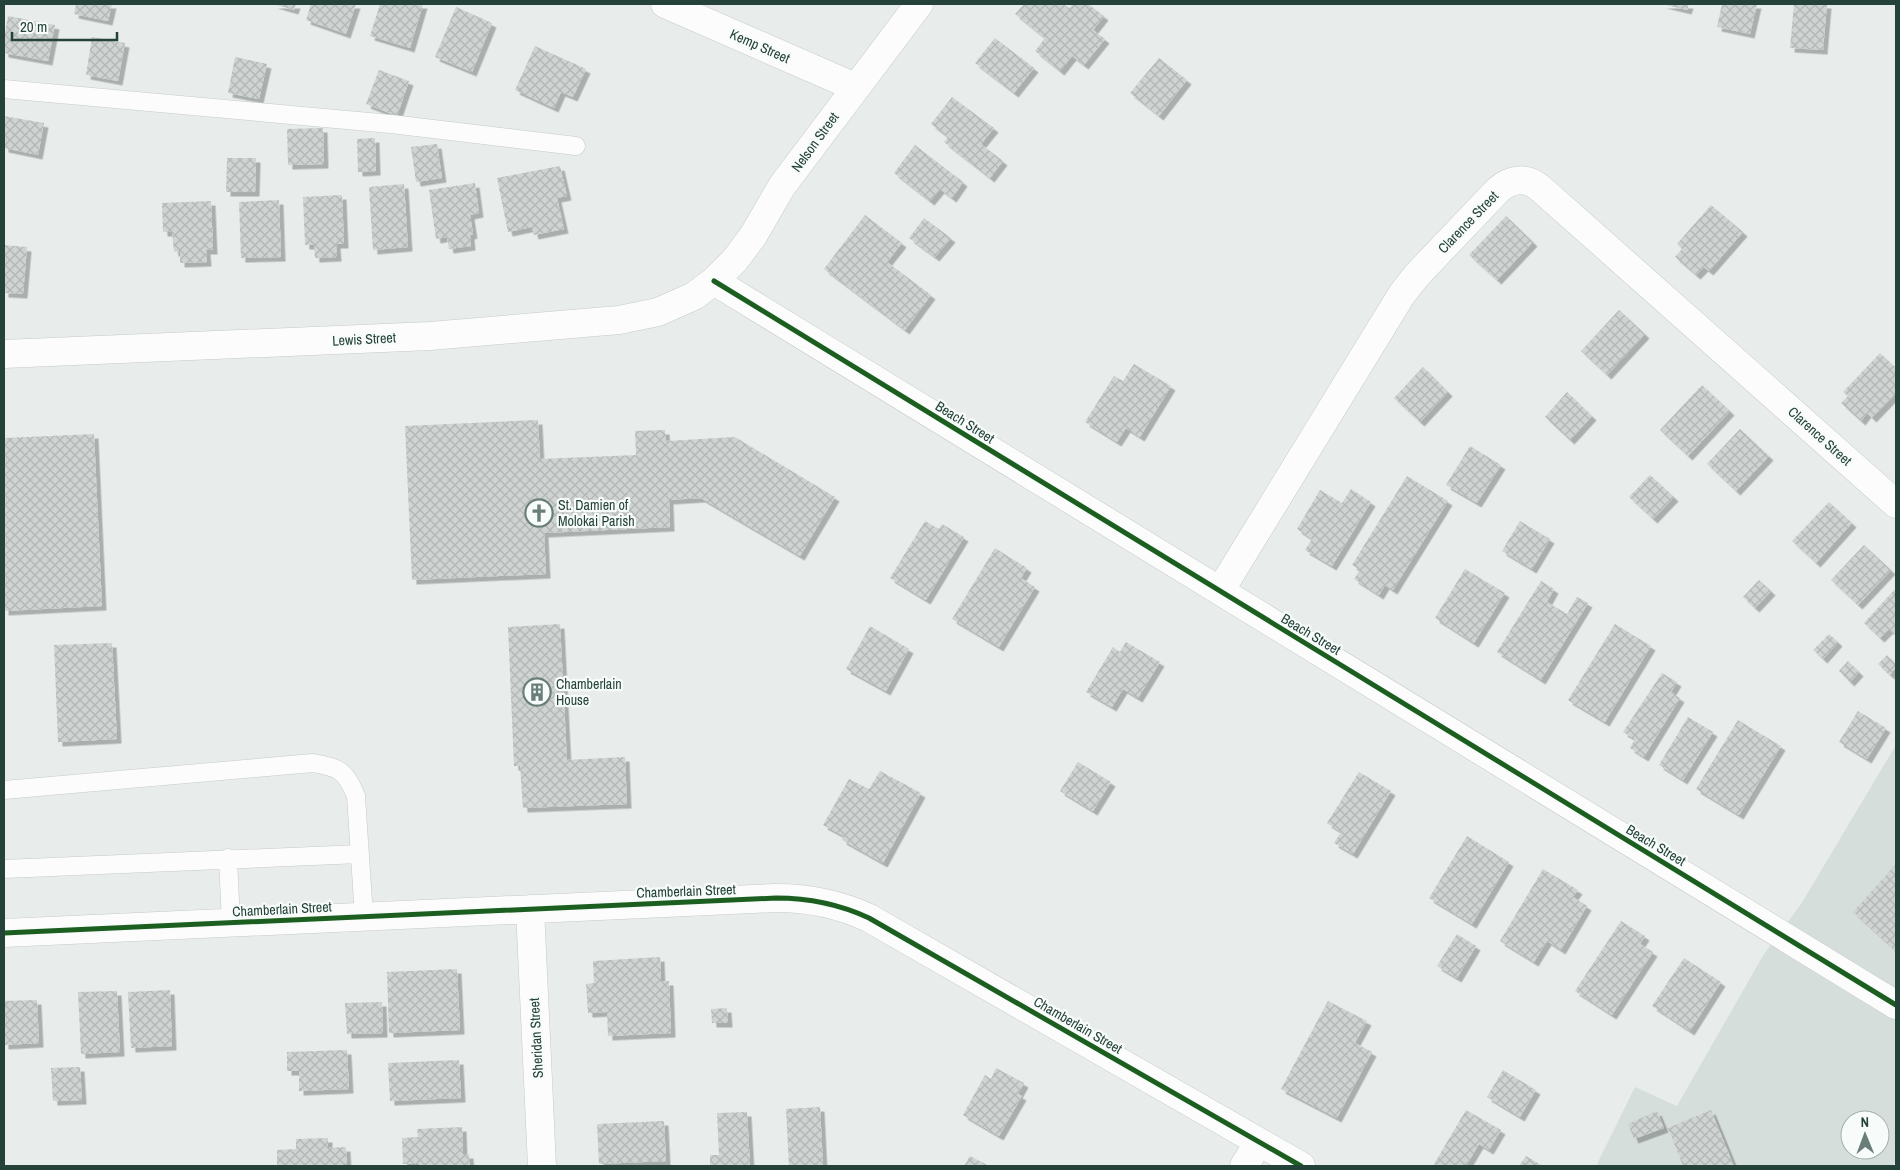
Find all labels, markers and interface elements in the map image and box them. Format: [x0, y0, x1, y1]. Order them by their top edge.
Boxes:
scale bar [12, 10, 118, 42]
text: 20 m [20, 16, 47, 37]
street label: Kemp Street [727, 25, 793, 67]
street label: Nelson Street [787, 109, 843, 175]
street label: Clarence Street [1434, 187, 1502, 257]
street label: Lewis Street [332, 328, 396, 350]
street label: Beach Street [932, 397, 998, 447]
street label: Clarence Street [1784, 403, 1856, 469]
place label: St. Damien of Molokai Parish [558, 496, 635, 530]
church icon: St. Damien of Molokai Parish [524, 498, 554, 528]
street label: Beach Street [1278, 609, 1344, 659]
place label: Chamberlain House [556, 675, 622, 709]
building icon: Chamberlain House [522, 677, 552, 707]
street label: Beach Street [1623, 820, 1689, 870]
street label: Chamberlain Street [636, 880, 736, 902]
street label: Chamberlain Street [232, 897, 332, 921]
street label: Chamberlain Street [1030, 992, 1126, 1058]
street label: Sheridan Street [525, 997, 547, 1079]
north arrow [1840, 1110, 1890, 1160]
text: N [1860, 1113, 1869, 1131]

